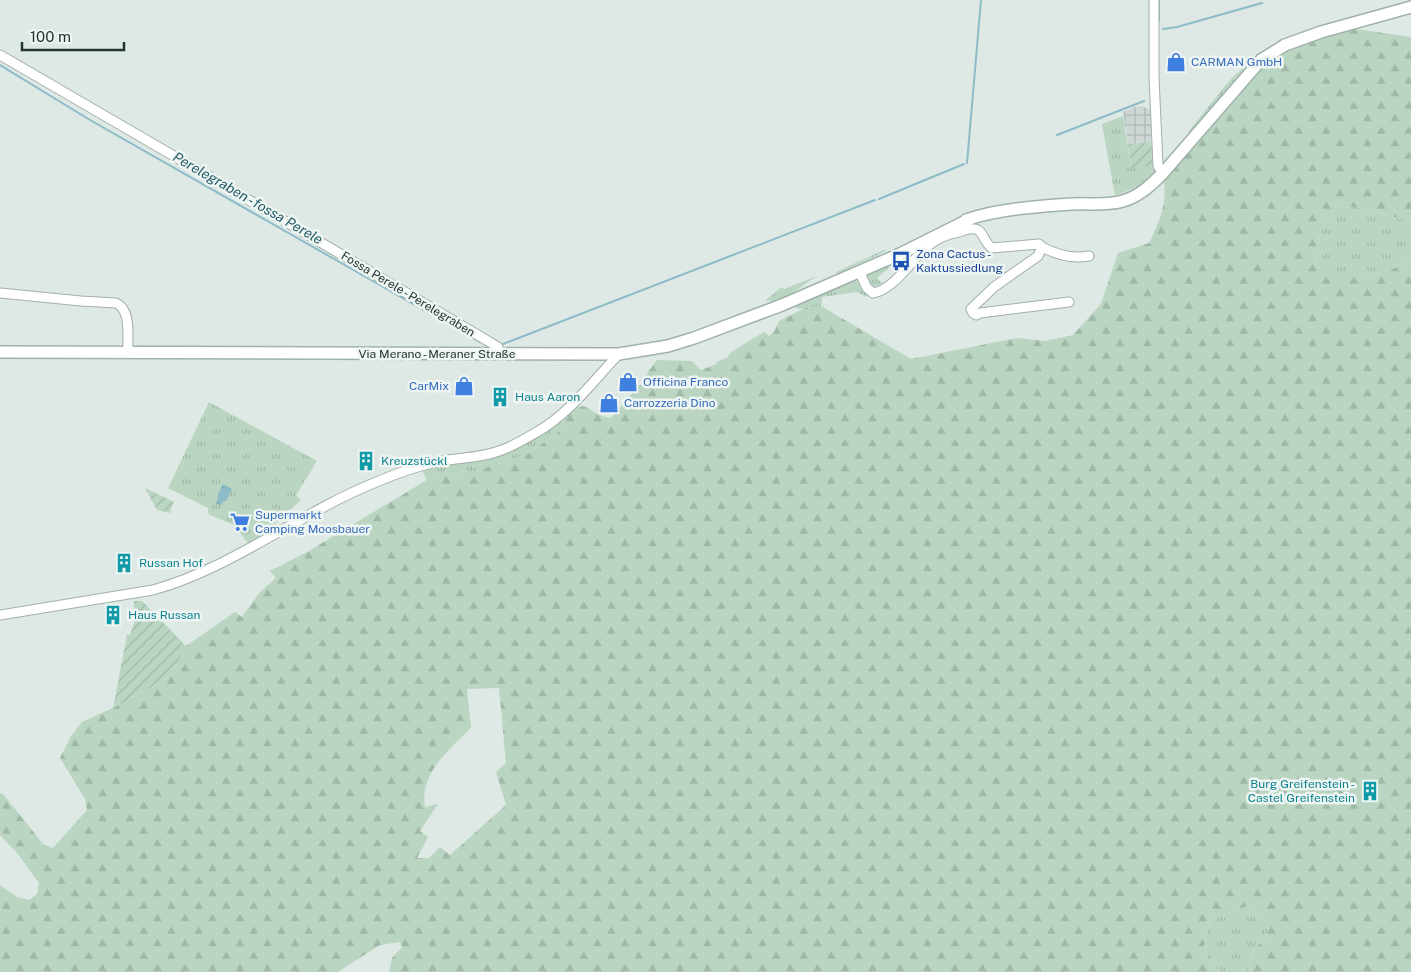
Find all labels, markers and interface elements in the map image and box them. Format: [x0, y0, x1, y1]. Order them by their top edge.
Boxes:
scale bar [22, 20, 125, 52]
text: 100 m [30, 28, 71, 45]
shop icon: CARMAN GmbH [1165, 51, 1187, 73]
place label: CARMAN GmbH [1191, 55, 1282, 69]
water label: Perelegraben - fossa Perele [170, 149, 326, 248]
place label: Zona Cactus - Kaktussiedlung [916, 247, 1003, 275]
street label: Fossa Perele - Perelegraben [339, 248, 477, 340]
bus stop icon: Zona Cactus - Kaktussiedlung [890, 250, 912, 272]
street label: Via Merano - Meraner Straße [359, 347, 516, 361]
shop icon: Officina Franco [617, 371, 639, 393]
shop icon: CarMix [453, 375, 475, 397]
place label: Officina Franco [643, 375, 729, 389]
place label: CarMix [409, 379, 449, 393]
building icon: Haus Aaron [489, 386, 511, 408]
place label: Haus Aaron [515, 390, 580, 404]
shop icon: Carrozzeria Dino [598, 392, 620, 414]
place label: Carrozzeria Dino [624, 396, 716, 410]
building icon: Kreuzstückl [355, 450, 377, 472]
place label: Kreuzstückl [381, 454, 448, 468]
place label: Supermarkt Camping Moosbauer [255, 508, 370, 536]
supermarket icon: Supermarkt Camping Moosbauer [229, 511, 251, 533]
building icon: Russan Hof [113, 552, 135, 574]
place label: Russan Hof [139, 556, 203, 570]
building icon: Haus Russan [102, 604, 124, 626]
place label: Haus Russan [128, 608, 200, 622]
place label: Burg Greifenstein - Castel Greifenstein [1248, 777, 1355, 805]
building icon: Burg Greifenstein - Castel Greifenstein [1359, 780, 1381, 802]

